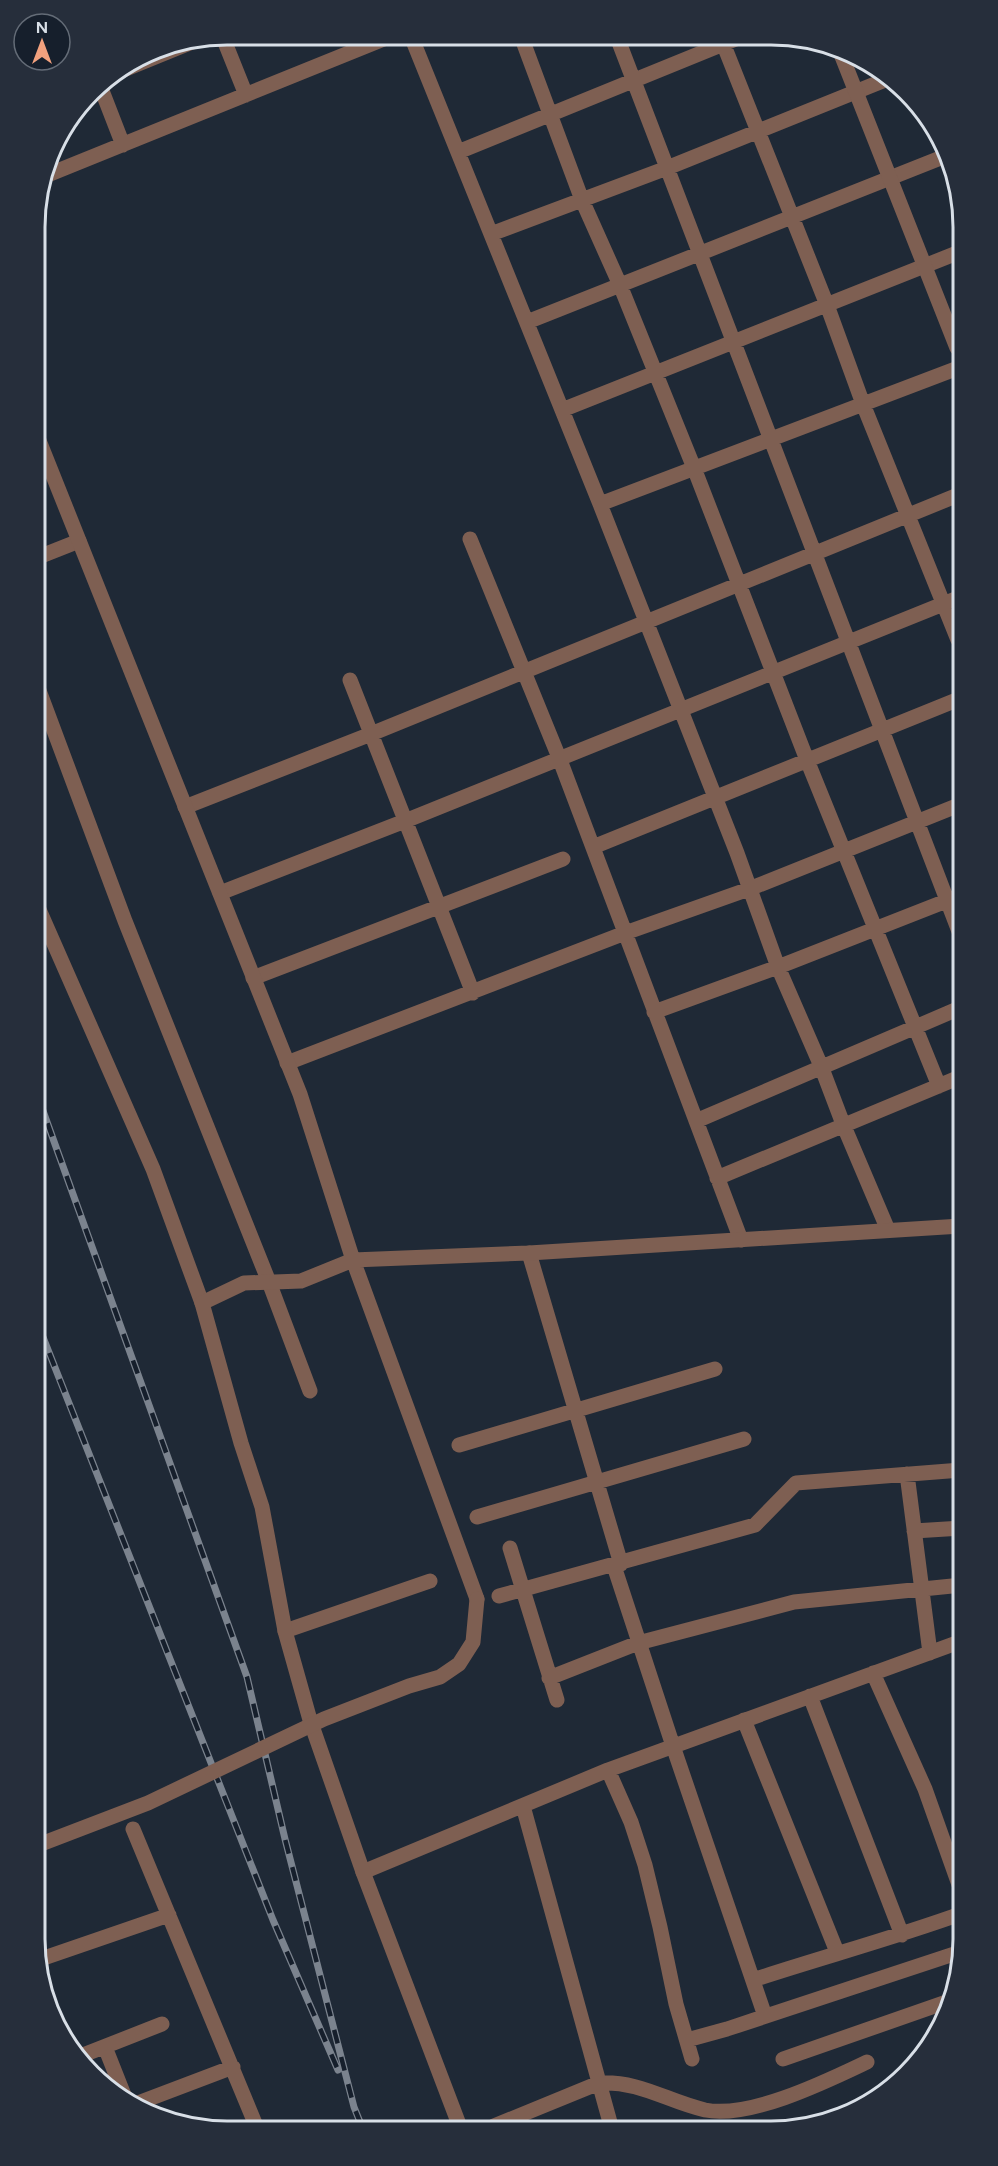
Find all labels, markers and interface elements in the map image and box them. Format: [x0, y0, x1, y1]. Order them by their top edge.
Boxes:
north arrow [12, 12, 72, 72]
text: N [36, 18, 48, 37]

